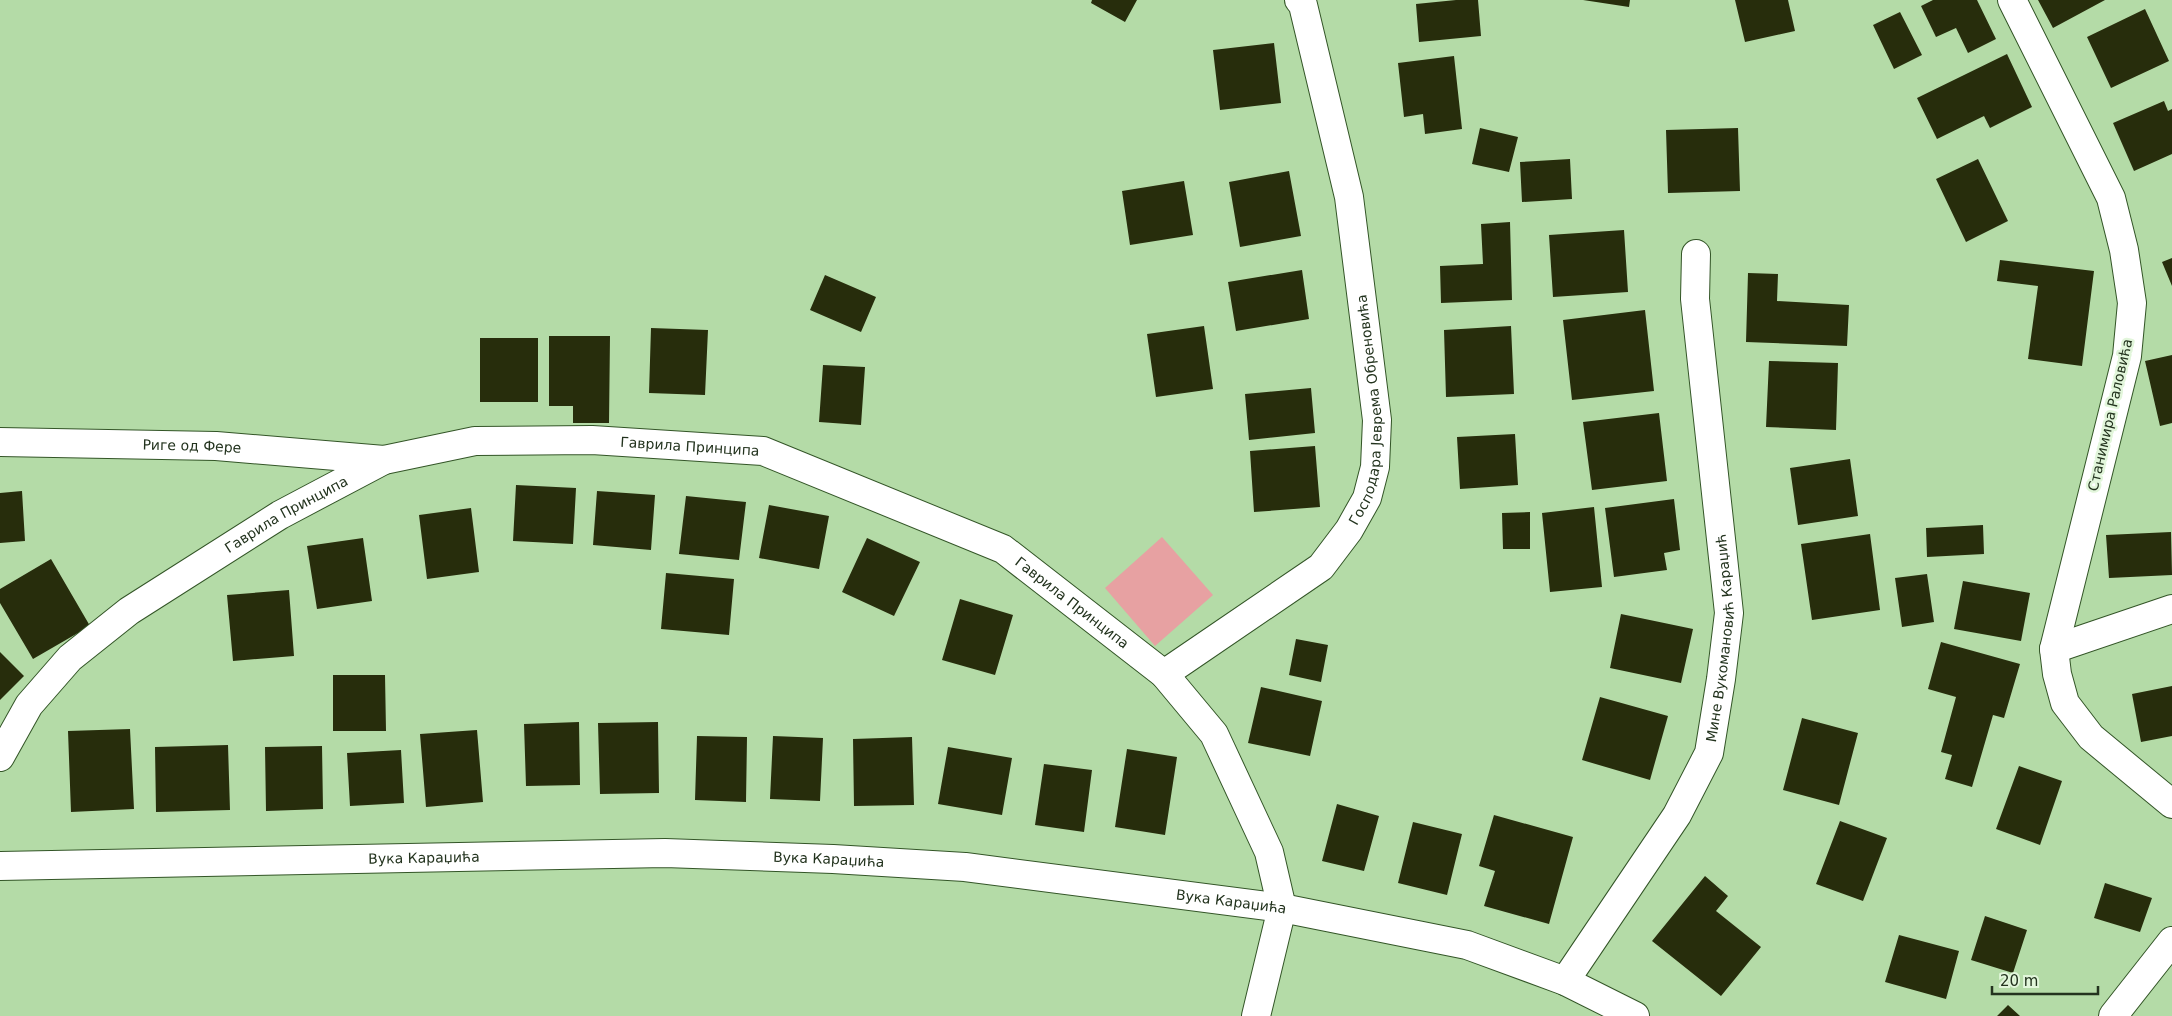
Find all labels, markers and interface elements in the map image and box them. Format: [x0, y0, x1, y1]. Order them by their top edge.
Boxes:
street label: Господара Јеврема Обреновића [1346, 294, 1385, 528]
street label: Станимира Раловића [2085, 337, 2135, 493]
street label: Гаврила Принципа [620, 434, 760, 459]
street label: Риге од Фере [142, 437, 242, 456]
street label: Гаврила Принципа [222, 473, 350, 556]
street label: Мине Вукомановић Караџић [1703, 533, 1737, 743]
street label: Гаврила Принципа [1012, 554, 1132, 652]
street label: Вука Караџића [368, 849, 480, 867]
street label: Вука Караџића [773, 849, 885, 870]
street label: Вука Караџића [1175, 886, 1288, 917]
scale bar [1992, 964, 2098, 996]
text: 20 m [2000, 972, 2038, 990]

